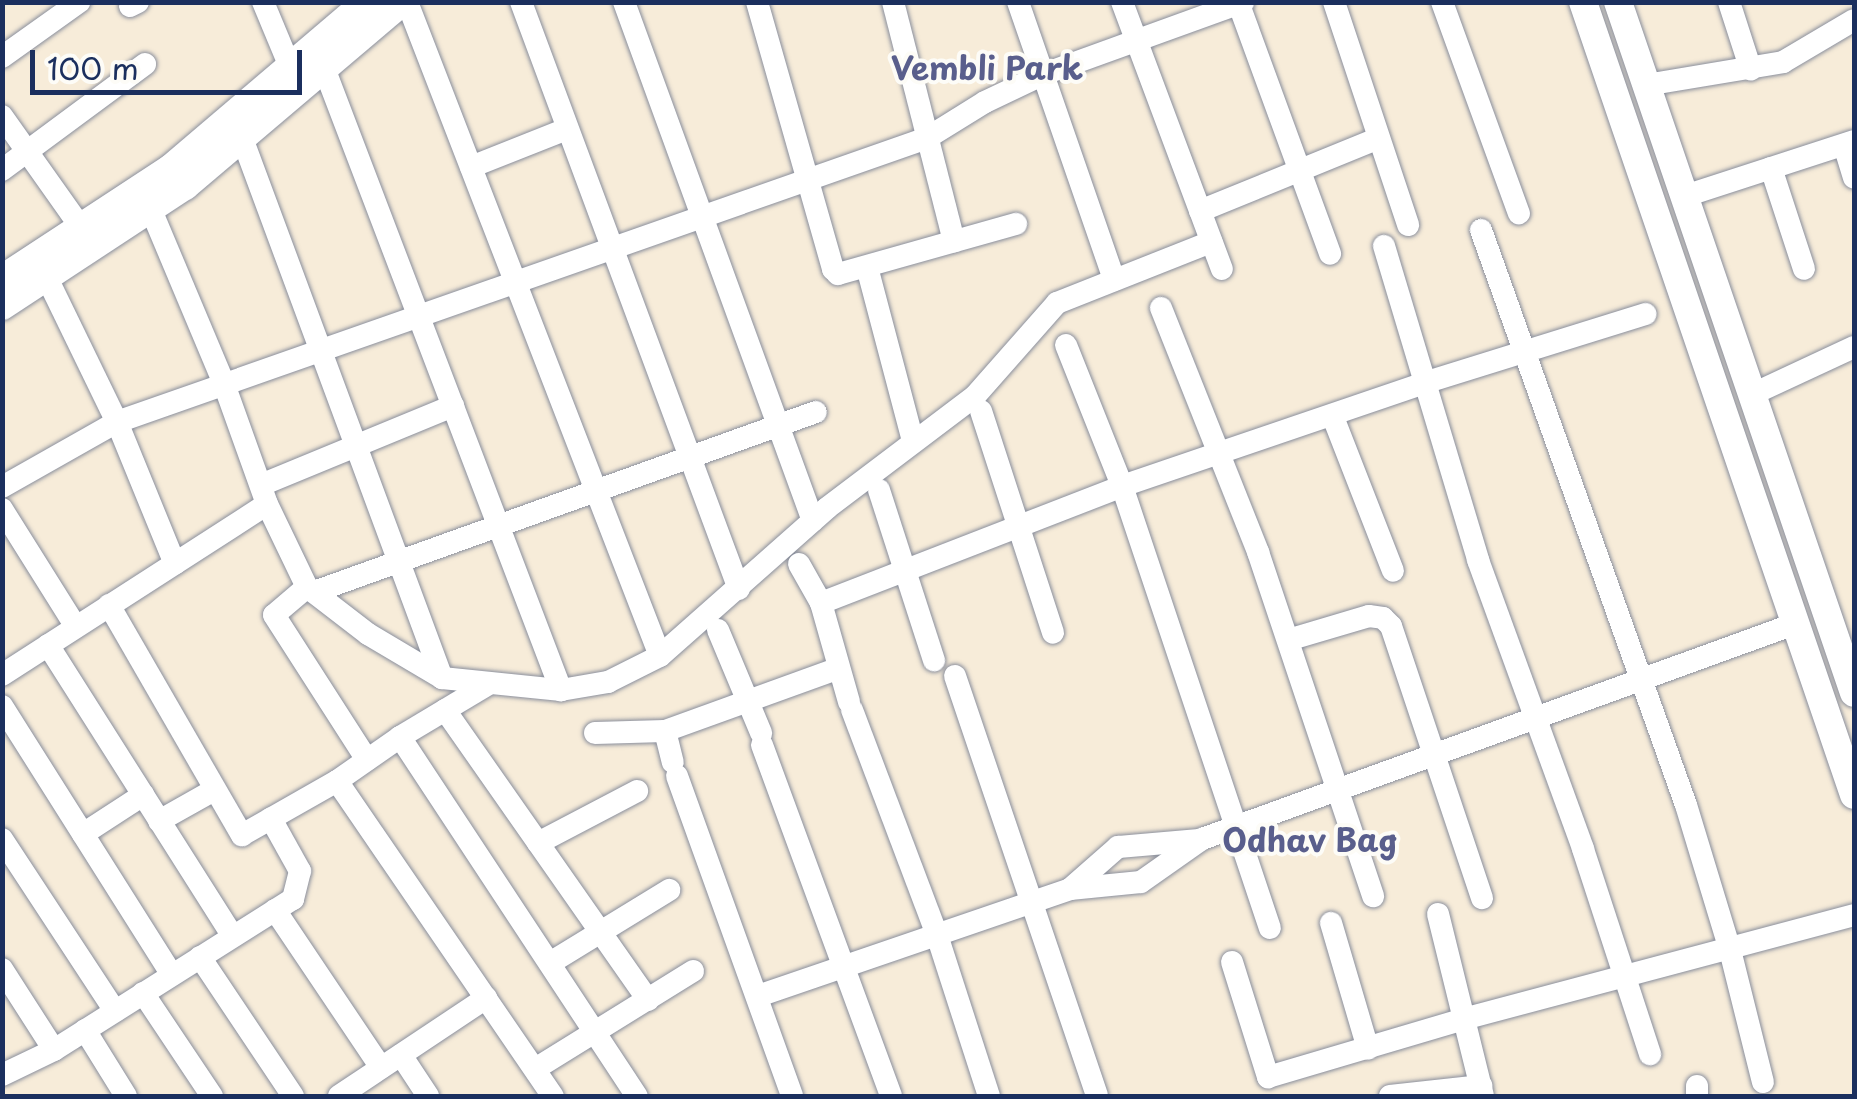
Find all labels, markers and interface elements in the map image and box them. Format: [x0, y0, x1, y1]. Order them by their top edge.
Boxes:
scale bar [35, 30, 308, 92]
text: 100 m [47, 45, 139, 90]
district label: Vembli Park [890, 48, 1084, 86]
district label: Odhav Bag [1222, 820, 1398, 858]

